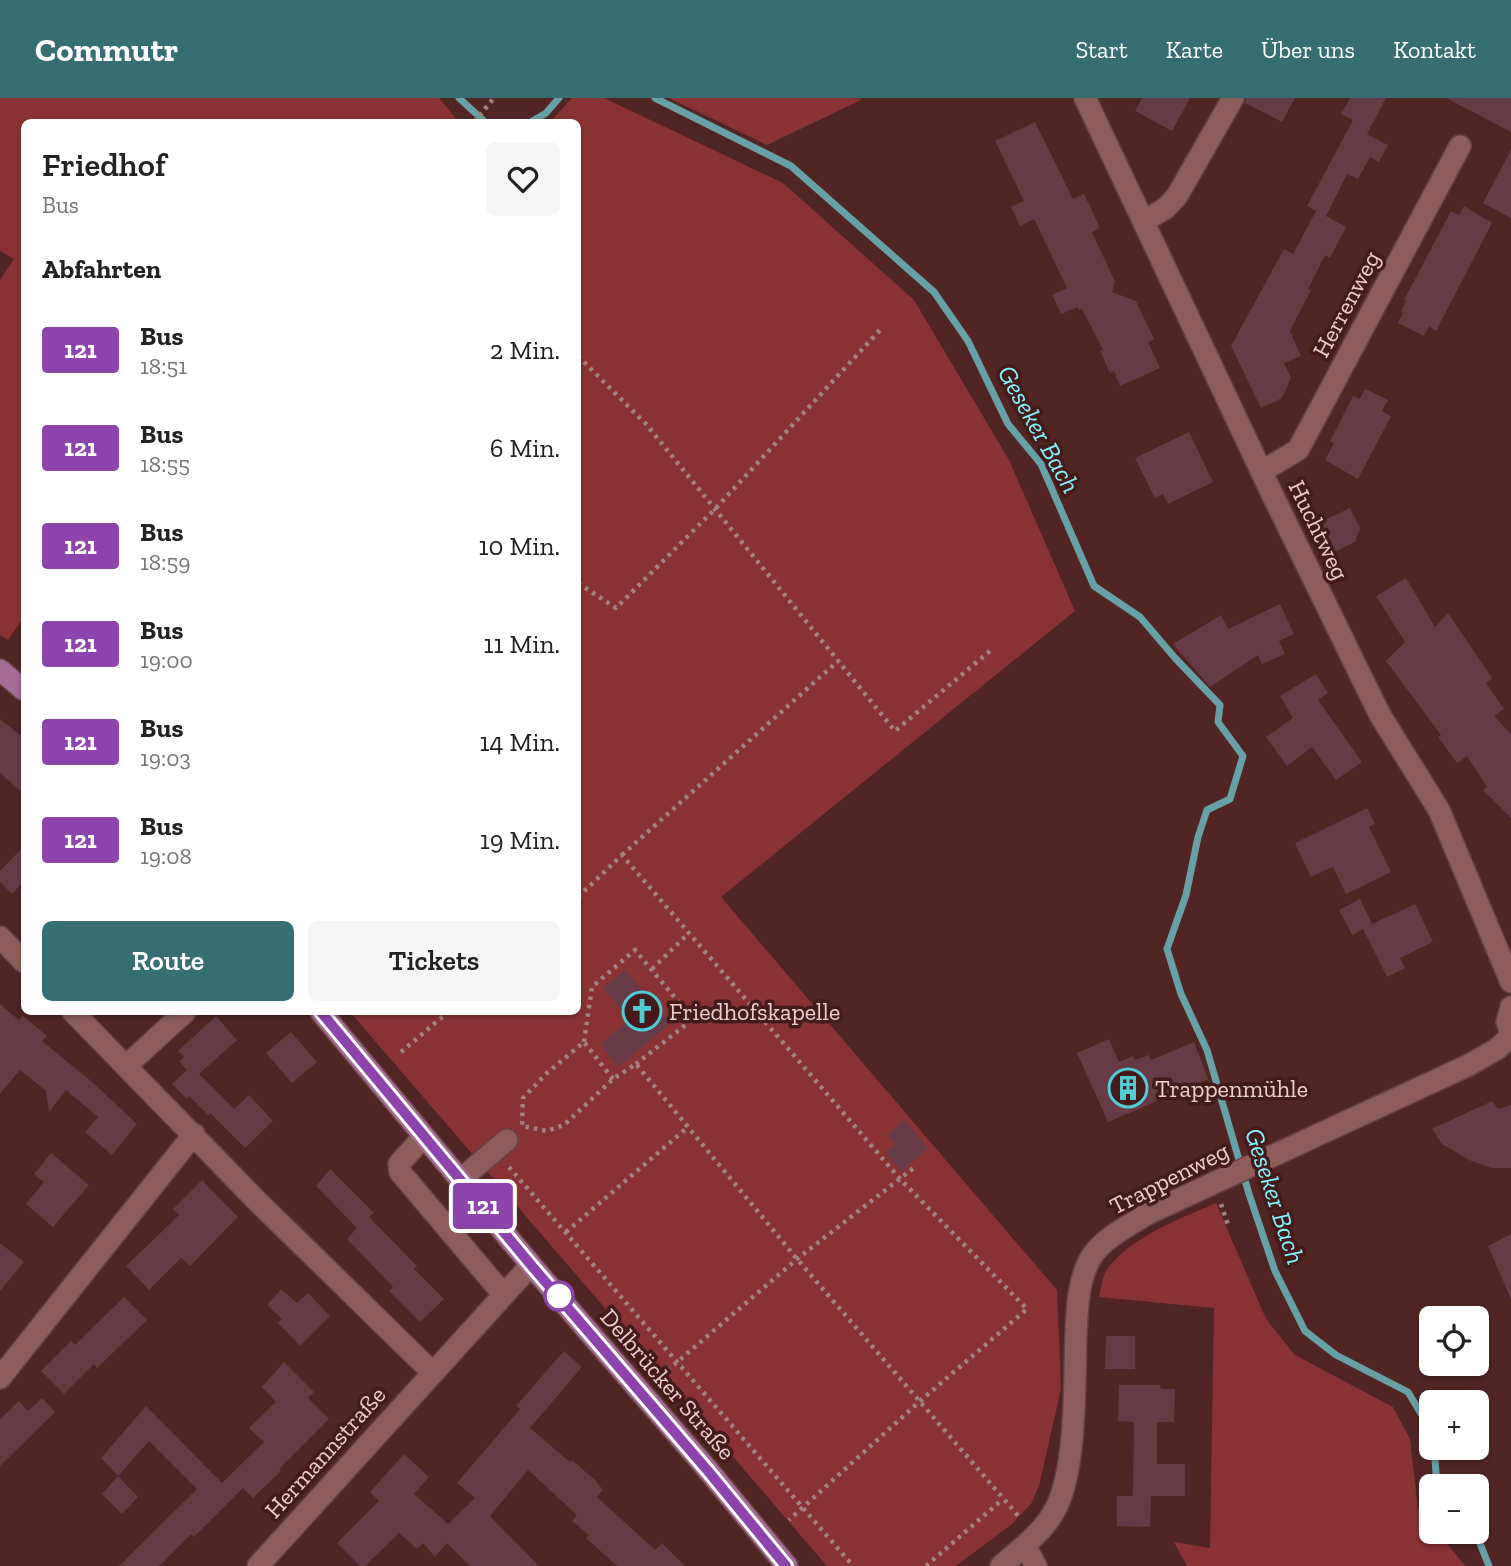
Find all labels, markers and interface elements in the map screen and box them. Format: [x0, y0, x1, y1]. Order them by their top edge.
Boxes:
text: Commutr [35, 30, 178, 69]
text: Start [1075, 35, 1128, 64]
text: Karte [1166, 35, 1223, 64]
text: Über uns [1261, 35, 1355, 64]
text: Kontakt [1393, 35, 1476, 64]
button: heart [486, 142, 560, 216]
text: Friedhof [42, 145, 166, 184]
text: Bus [42, 191, 79, 219]
street label: Herrenweg [1306, 246, 1386, 362]
text: Abfahrten [42, 253, 161, 285]
text: Bus [140, 320, 183, 352]
text: 2 Min. [490, 334, 560, 366]
text: 121 [64, 335, 97, 364]
text: 18:51 [140, 352, 187, 380]
water label: Geseker Bach [991, 360, 1087, 498]
text: Bus [140, 418, 183, 450]
text: 6 Min. [490, 432, 560, 464]
text: 121 [64, 433, 97, 462]
text: 18:55 [140, 450, 190, 478]
street label: Huchtweg [1282, 476, 1356, 584]
text: Bus [140, 516, 183, 548]
text: 10 Min. [479, 530, 560, 562]
text: 121 [64, 531, 97, 560]
text: 18:59 [140, 548, 190, 576]
text: Bus [140, 614, 183, 646]
text: 11 Min. [483, 628, 560, 660]
text: 121 [64, 629, 97, 658]
text: 19:00 [140, 646, 193, 674]
text: Bus [140, 712, 183, 744]
text: 14 Min. [479, 726, 560, 758]
text: 121 [64, 727, 97, 756]
text: 19:03 [140, 744, 191, 772]
text: Bus [140, 810, 183, 842]
text: 19 Min. [480, 824, 560, 856]
text: 121 [64, 825, 97, 854]
text: 19:08 [140, 842, 192, 870]
button: Route [42, 921, 294, 1001]
button: Tickets [308, 921, 560, 1001]
church icon: Friedhofskapelle [621, 990, 663, 1032]
place label: Friedhofskapelle [669, 997, 840, 1026]
building icon: Trappenmühle [1107, 1067, 1149, 1109]
place label: Trappenmühle [1155, 1074, 1308, 1103]
water label: Geseker Bach [1238, 1124, 1312, 1268]
street label: Trappenweg [1105, 1136, 1233, 1220]
line badge: 121 [443, 1183, 523, 1229]
text: 121 [467, 1191, 499, 1220]
unlabelled marker [544, 1281, 574, 1311]
street label: Delbrücker Straße [594, 1302, 742, 1466]
map controls [1419, 1306, 1489, 1544]
button: locate [1419, 1306, 1489, 1376]
street label: Hermannstraße [258, 1380, 392, 1524]
button: + [1419, 1390, 1489, 1460]
button: − [1419, 1474, 1489, 1544]

